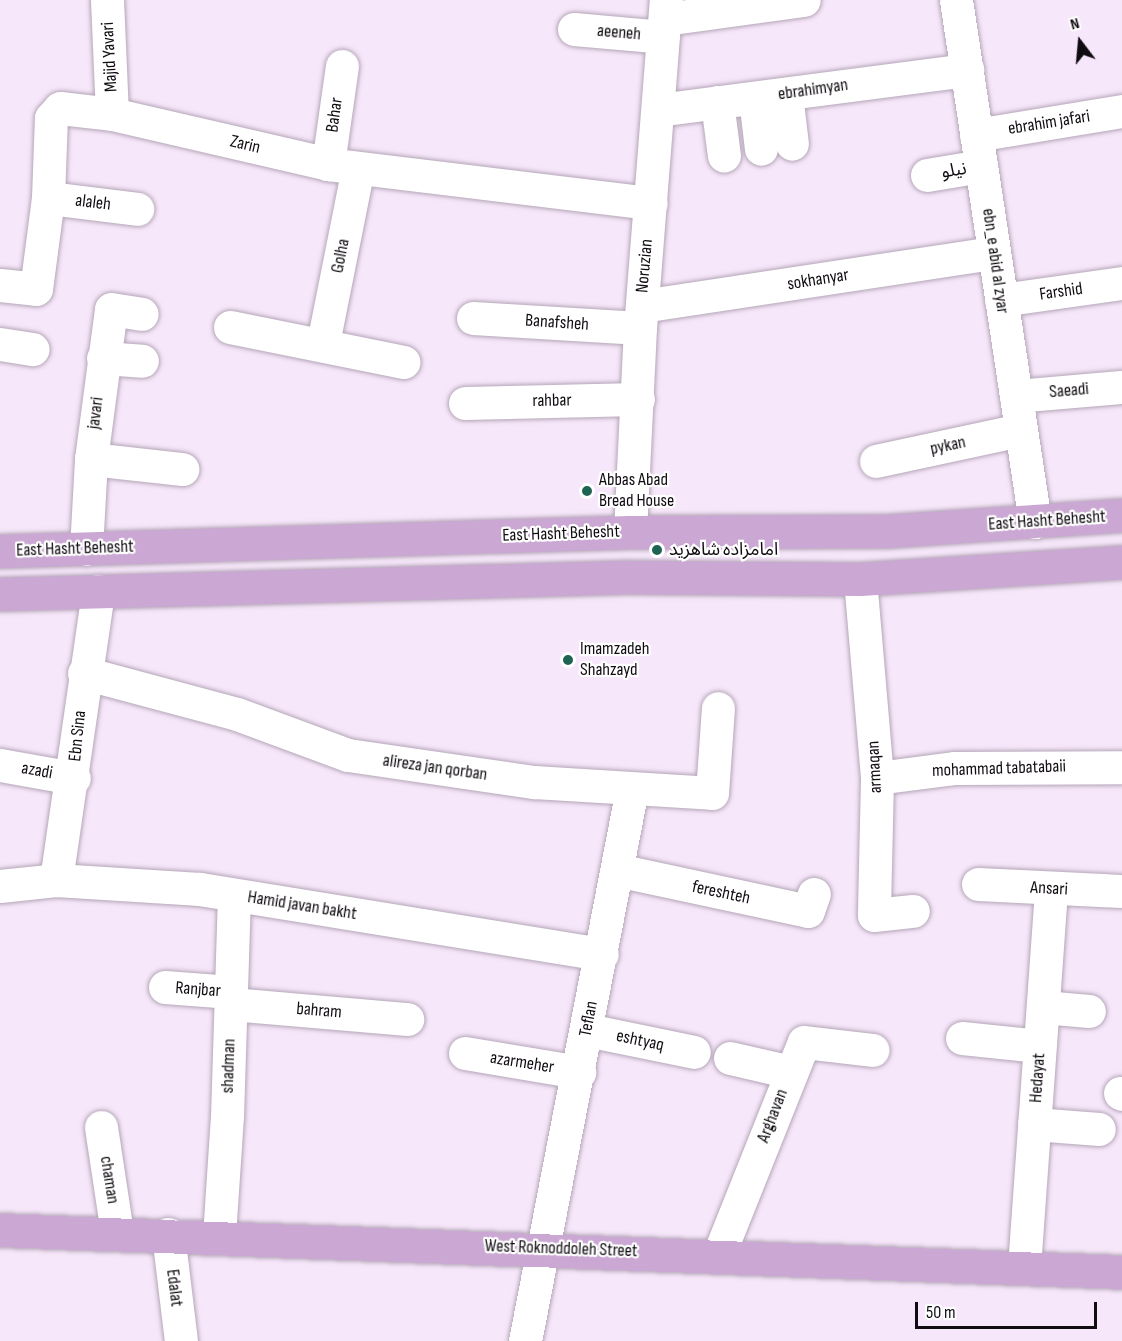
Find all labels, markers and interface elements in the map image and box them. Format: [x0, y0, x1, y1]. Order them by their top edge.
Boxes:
north arrow [1050, 12, 1110, 72]
text: N [1068, 14, 1082, 35]
street label: aeeneh [596, 20, 642, 46]
street label: Majid Yavari [97, 21, 123, 93]
street label: ebrahimyan [777, 74, 849, 106]
street label: Bahar [322, 96, 348, 134]
street label: ebrahim jafari [1007, 106, 1091, 140]
street label: Zarin [228, 131, 262, 159]
street label: نیلو [940, 158, 968, 184]
street label: alaleh [74, 190, 112, 216]
street label: ebn_e abid al zyar [977, 207, 1013, 315]
street label: Golha [327, 237, 355, 275]
street label: Noruzian [632, 238, 658, 294]
street label: sokhanyar [786, 264, 850, 296]
street label: Farshid [1038, 278, 1084, 306]
street label: Banafsheh [524, 310, 590, 336]
street label: Saeadi [1048, 379, 1090, 403]
street label: rahbar [532, 390, 572, 412]
street label: javari [83, 396, 109, 430]
street label: pykan [928, 432, 968, 460]
place label: Abbas Abad Bread House [599, 470, 674, 512]
marker: Abbas Abad Bread House [580, 484, 594, 498]
street label: East Hasht Behesht [988, 506, 1106, 536]
street label: East Hasht Behesht [502, 521, 620, 547]
street label: East Hasht Behesht [16, 536, 134, 562]
place label: امامزاده شاهزید [669, 539, 778, 561]
marker: امامزاده شاهزید [650, 543, 664, 557]
place label: Imamzadeh Shahzayd [580, 639, 650, 682]
marker: Imamzadeh Shahzayd [561, 653, 575, 667]
street label: Ebn Sina [65, 709, 91, 763]
street label: armaqan [863, 740, 887, 794]
street label: alireza jan qorban [381, 750, 489, 786]
street label: mohammad tabatabaii [932, 756, 1066, 782]
street label: azadi [20, 758, 54, 784]
street label: fereshteh [690, 876, 752, 910]
street label: Ansari [1030, 877, 1068, 901]
street label: Hamid javan bakht [246, 887, 358, 925]
street label: Ranjbar [175, 978, 221, 1002]
street label: bahram [295, 998, 343, 1024]
street label: Teflan [575, 999, 603, 1039]
street label: eshtyaq [614, 1025, 666, 1057]
street label: shadman [217, 1038, 241, 1094]
street label: azarmeher [489, 1047, 555, 1079]
street label: Hedayat [1025, 1052, 1051, 1104]
street label: Arghavan [753, 1086, 793, 1146]
street label: chaman [95, 1155, 123, 1205]
street label: West Roknoddoleh Street [484, 1236, 638, 1262]
street label: Edalat [161, 1268, 187, 1308]
scale bar [918, 1290, 1100, 1328]
text: 50 m [926, 1302, 956, 1323]

